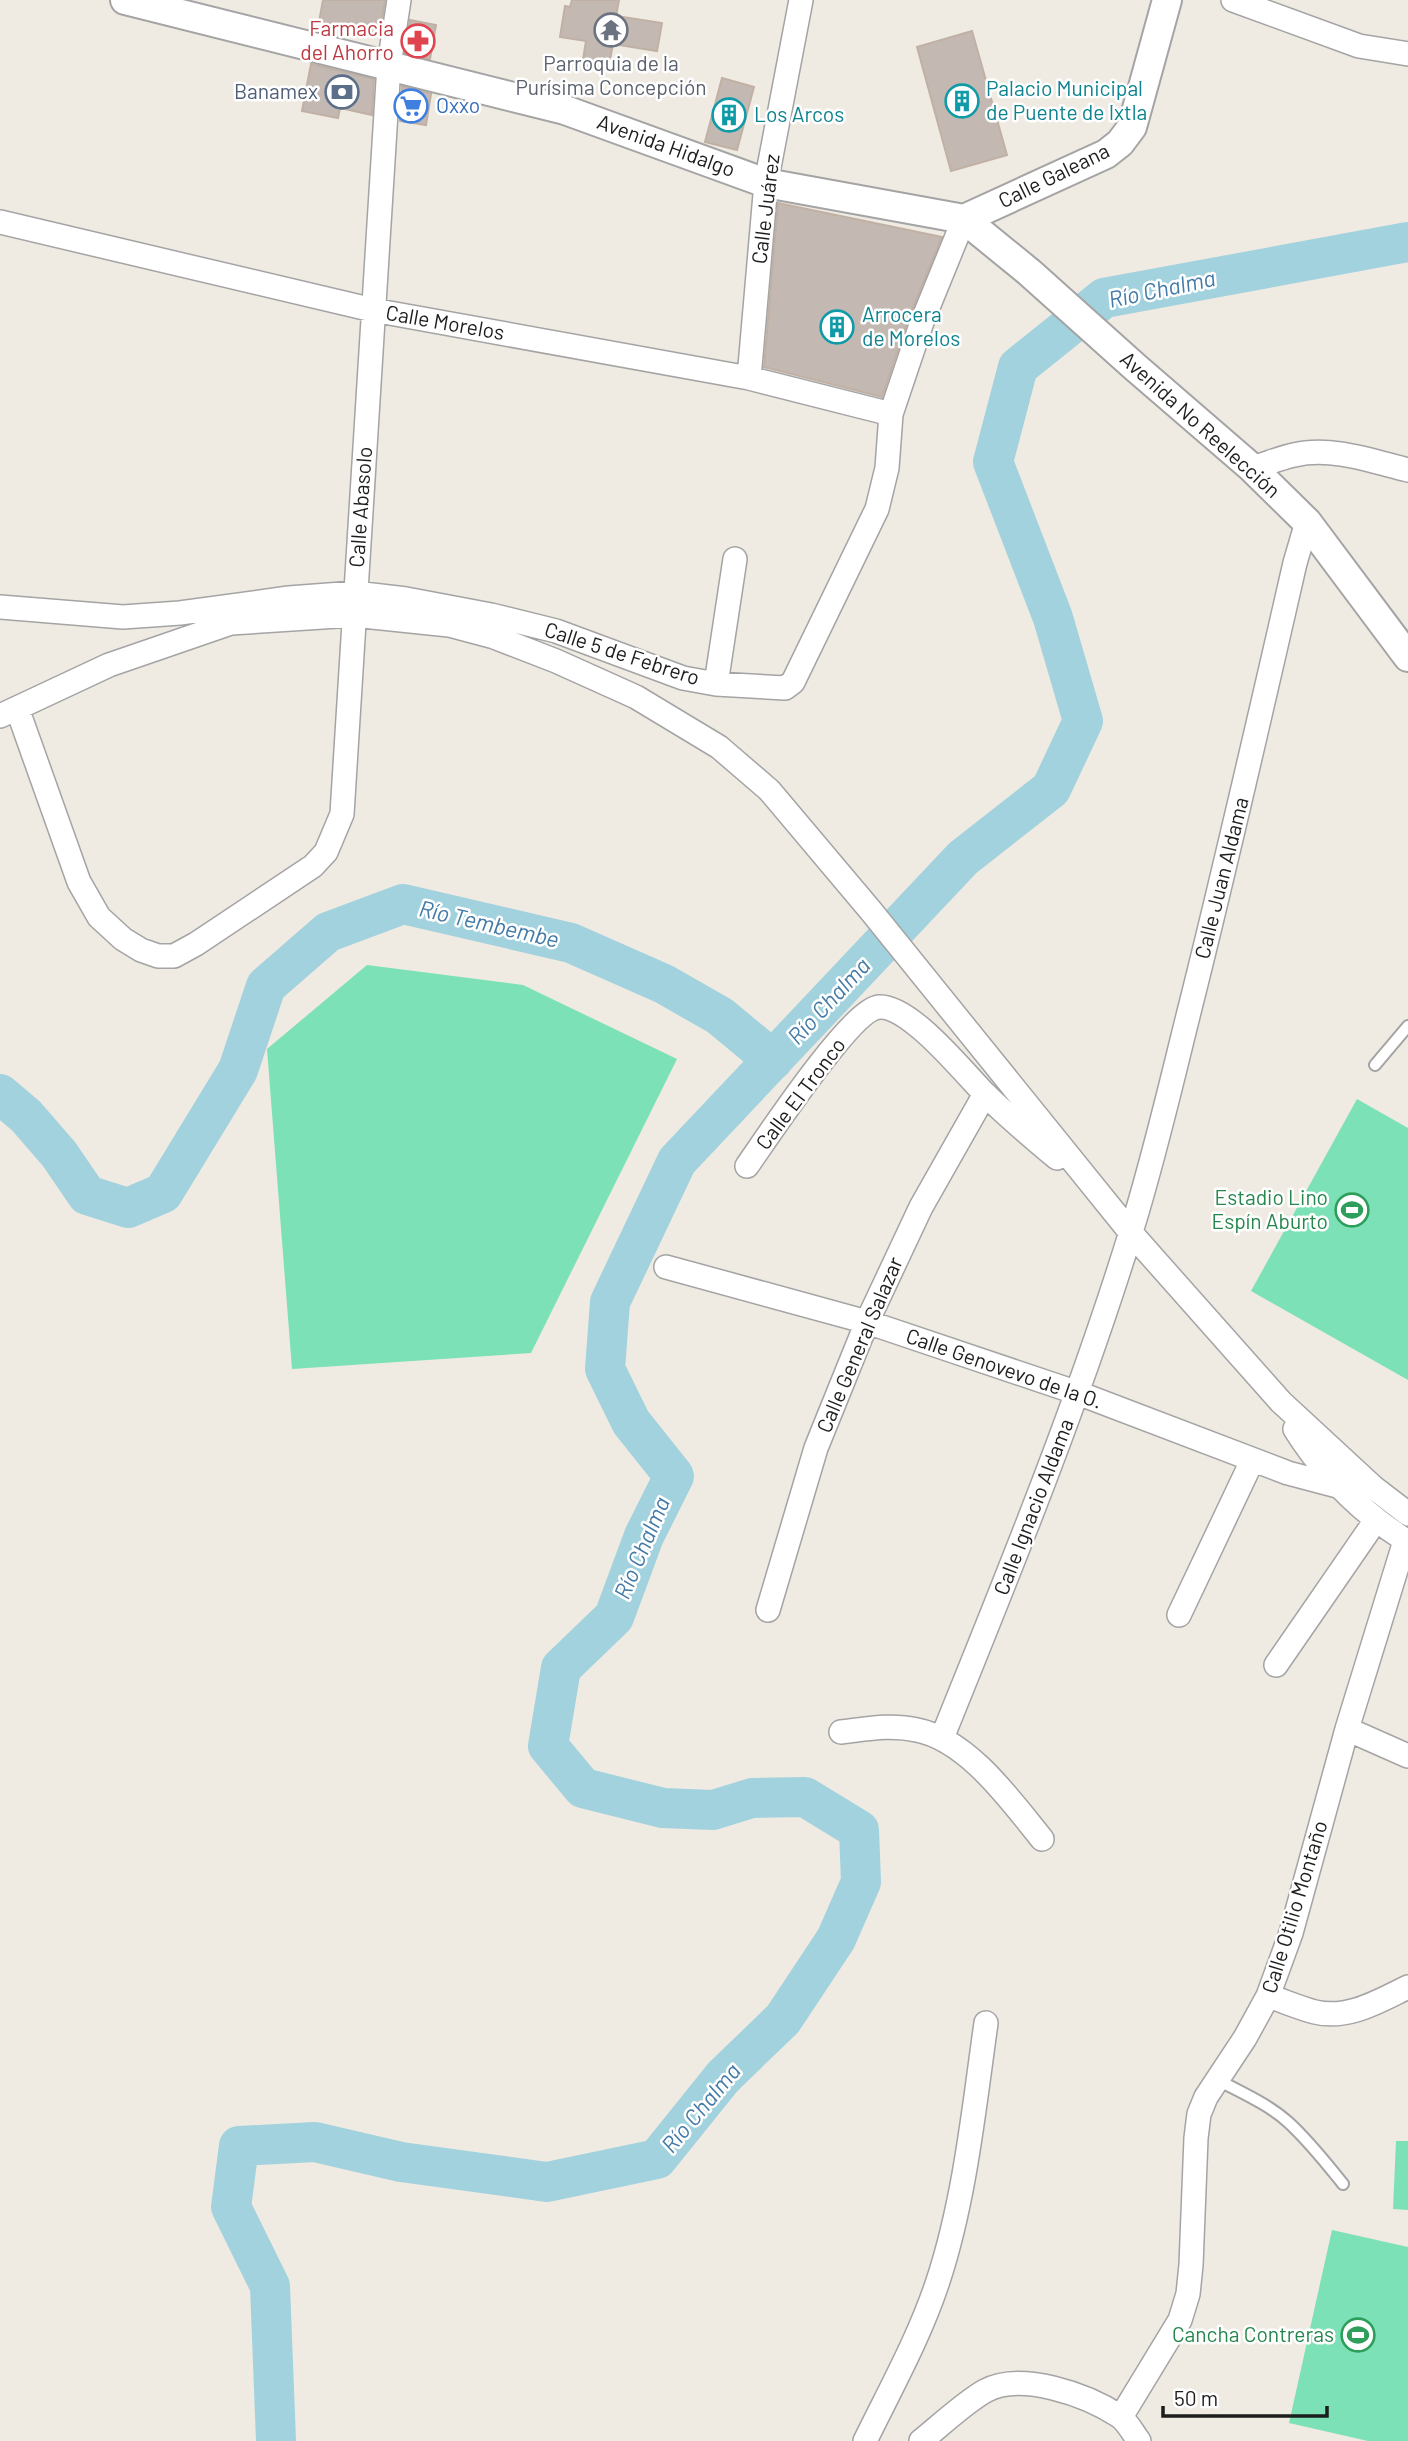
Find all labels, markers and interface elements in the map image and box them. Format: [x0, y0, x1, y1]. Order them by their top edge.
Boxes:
temple icon: Parroquia de la Purísima Concepción [592, 11, 630, 49]
place label: Farmacia del Ahorro [300, 15, 394, 64]
pharmacy icon: Farmacia del Ahorro [399, 22, 437, 60]
place label: Parroquia de la Purísima Concepción [515, 50, 707, 99]
bank icon: Banamex [323, 73, 361, 111]
place label: Palacio Municipal de Puente de Ixtla [986, 75, 1147, 124]
place label: Banamex [234, 78, 318, 103]
building icon: Palacio Municipal de Puente de Ixtla [943, 82, 981, 120]
supermarket icon: Oxxo [392, 87, 430, 125]
place label: Oxxo [436, 92, 480, 117]
building icon: Los Arcos [710, 96, 748, 134]
place label: Los Arcos [754, 101, 844, 126]
street label: Avenida Hidalgo [594, 108, 739, 181]
street label: Calle Galeana [994, 137, 1113, 212]
street label: Calle Juárez [745, 152, 784, 265]
water label: Río Chalma [1106, 263, 1218, 313]
street label: Calle Morelos [384, 299, 506, 344]
place label: Arrocera de Morelos [862, 301, 960, 350]
building icon: Arrocera de Morelos [818, 308, 856, 346]
street label: Avenida No Reelección [1116, 345, 1286, 502]
street label: Calle Abasolo [343, 446, 376, 568]
street label: Calle 5 de Febrero [542, 616, 703, 689]
street label: Calle Juan Aldama [1188, 794, 1253, 961]
water label: Río Tembembe [417, 893, 562, 953]
water label: Río Chalma [781, 951, 876, 1050]
street label: Calle El Tronco [750, 1032, 850, 1154]
place label: Estadio Lino Espín Aburto [1211, 1184, 1328, 1233]
sports icon: Estadio Lino Espín Aburto [1333, 1191, 1371, 1229]
street label: Calle General Salazar [810, 1252, 907, 1436]
street label: Calle Genovevo de la O. [903, 1322, 1106, 1413]
street label: Calle Ignacio Aldama [987, 1415, 1078, 1598]
water label: Río Chalma [607, 1492, 675, 1603]
street label: Calle Otilio Montaño [1255, 1817, 1332, 1996]
water label: Río Chalma [655, 2057, 746, 2158]
sports icon: Cancha Contreras [1339, 2316, 1377, 2354]
place label: Cancha Contreras [1172, 2321, 1334, 2346]
scale bar [1163, 2374, 1328, 2418]
text: 50 m [1174, 2385, 1218, 2410]

